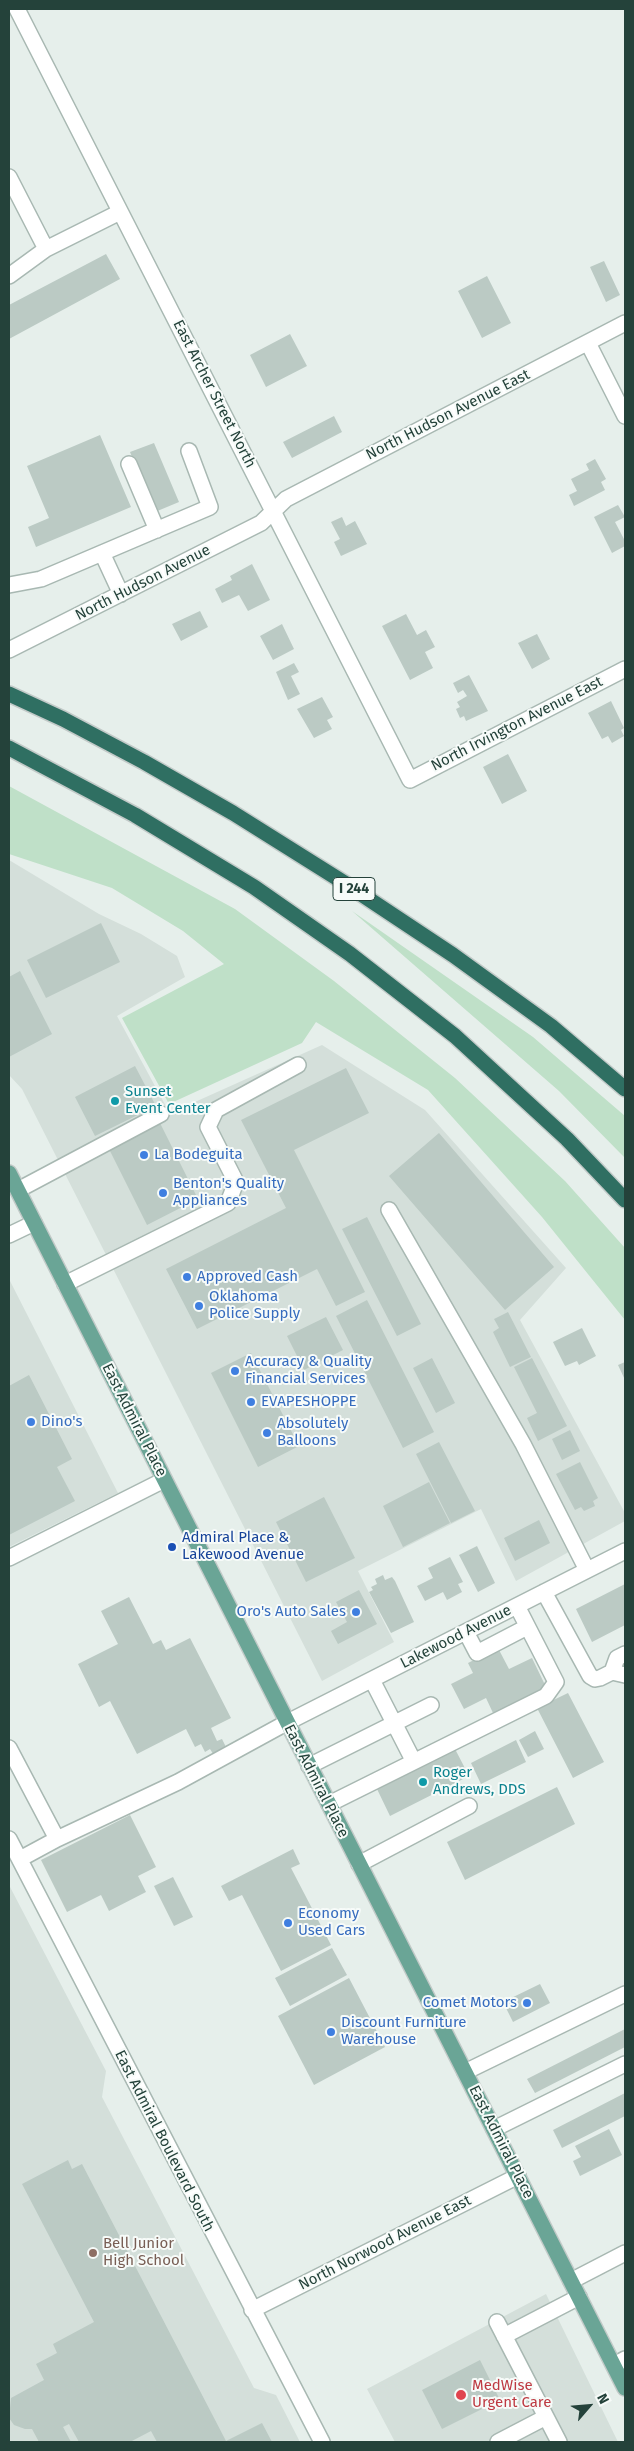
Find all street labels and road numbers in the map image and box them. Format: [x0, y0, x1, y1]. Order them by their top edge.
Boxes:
street label: East Archer Street North [169, 317, 259, 471]
street label: North Hudson Avenue East [363, 366, 533, 464]
street label: North Hudson Avenue [72, 541, 214, 625]
street label: North Irvington Avenue East [428, 673, 606, 775]
road number: I 244 [333, 878, 375, 901]
street label: East Admiral Place [98, 1360, 170, 1480]
street label: Lakewood Avenue [397, 1601, 515, 1673]
street label: East Admiral Place [280, 1721, 352, 1841]
street label: East Admiral Boulevard South [110, 2047, 218, 2235]
street label: East Admiral Place [465, 2082, 537, 2202]
street label: North Norwood Avenue East [296, 2192, 474, 2294]

